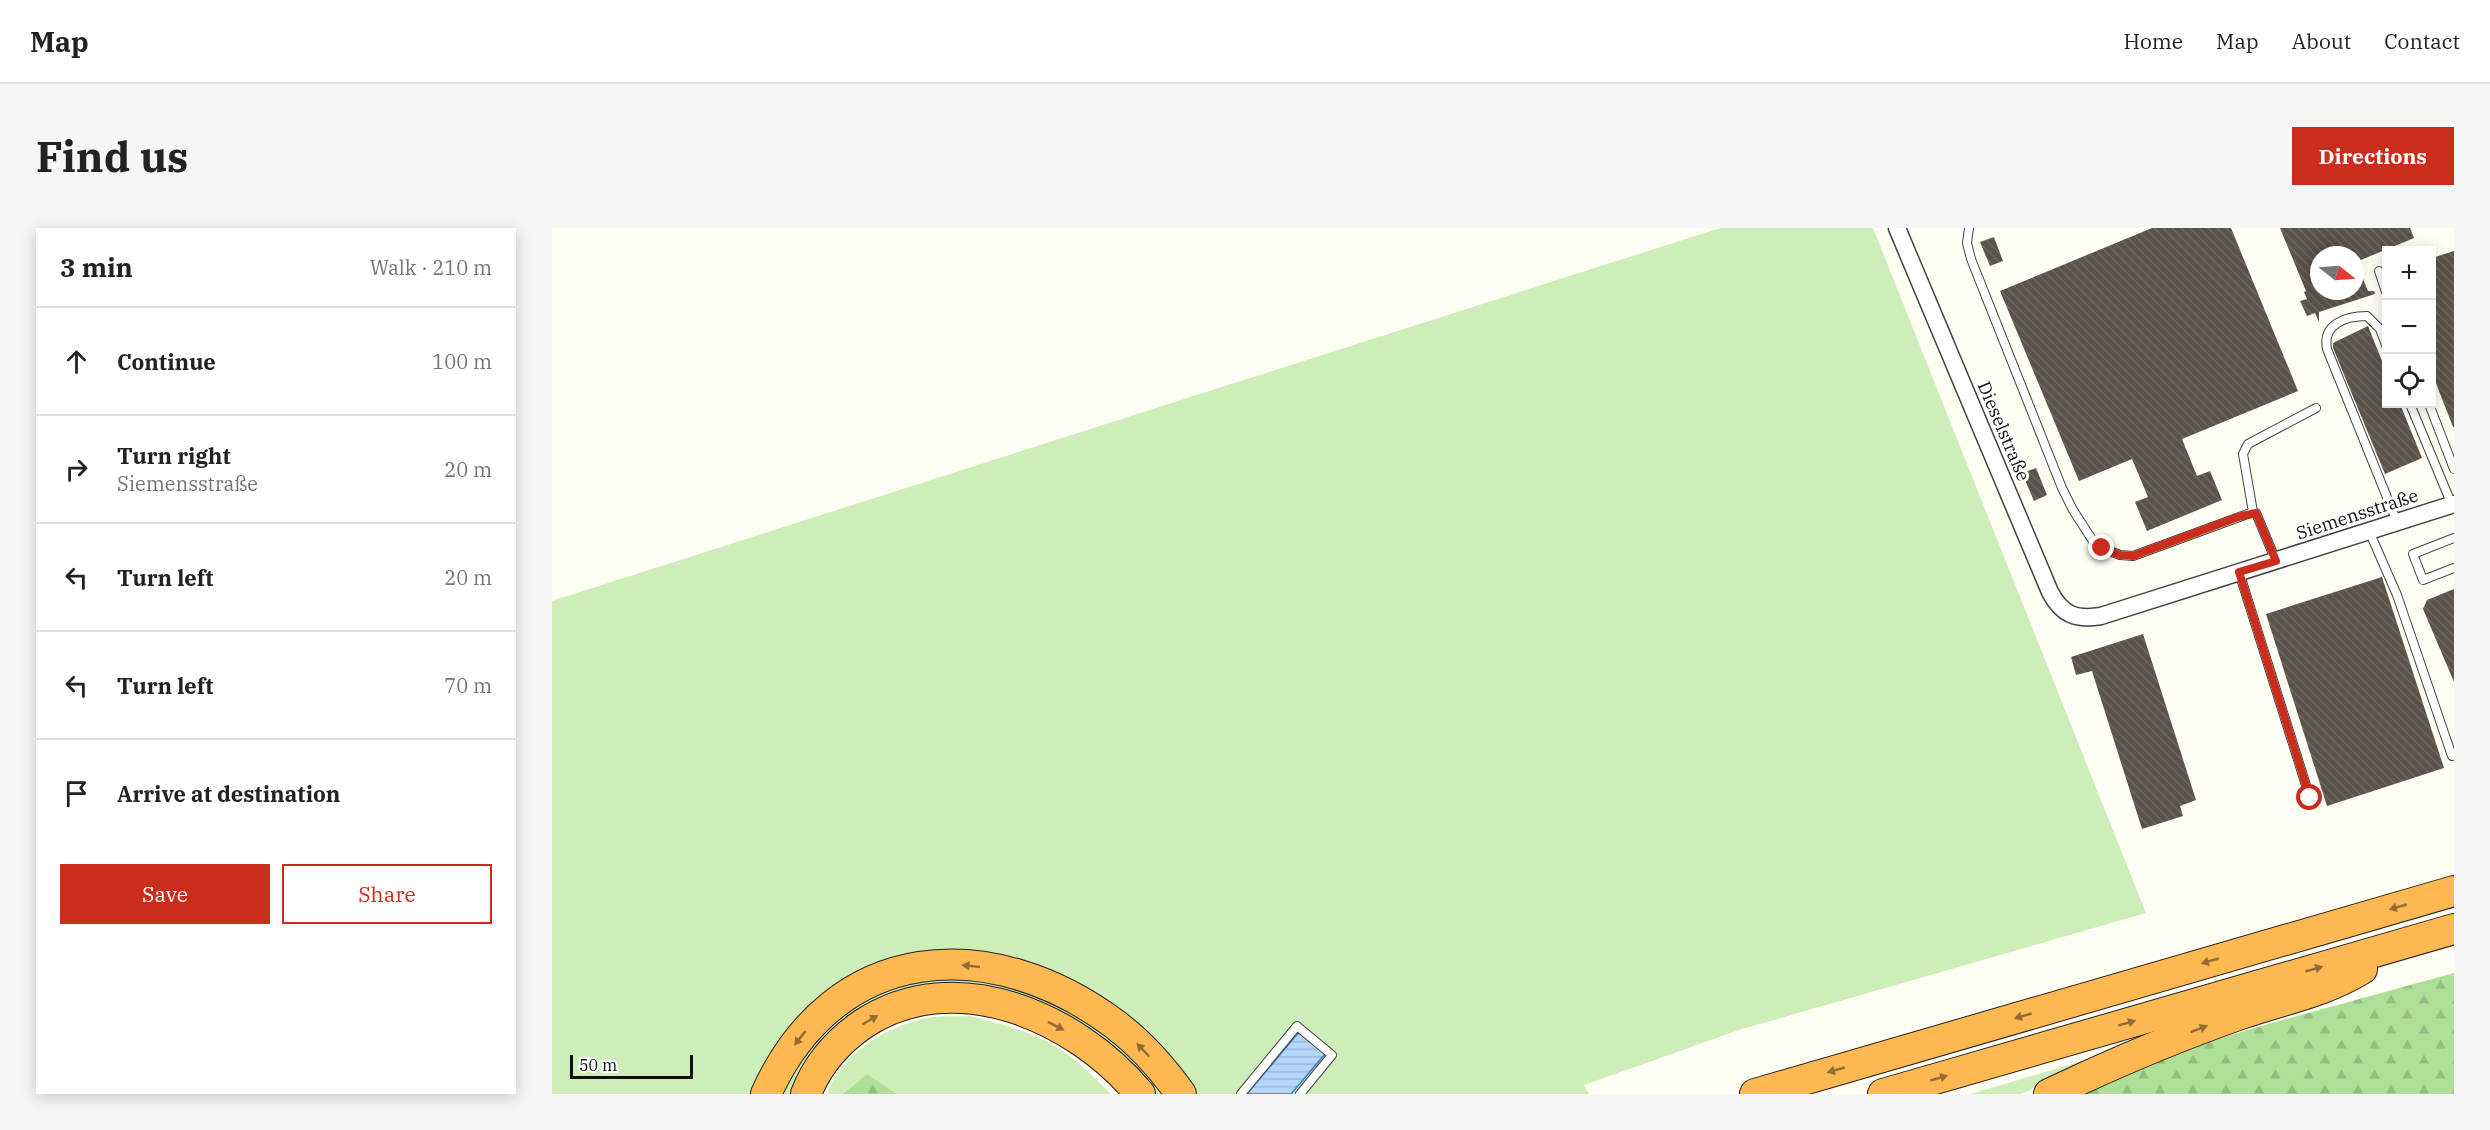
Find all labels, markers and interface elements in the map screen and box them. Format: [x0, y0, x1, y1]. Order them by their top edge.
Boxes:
text: Map [30, 23, 89, 60]
text: Home [2123, 27, 2183, 55]
text: Map [2216, 27, 2259, 55]
text: About [2292, 27, 2351, 55]
text: Contact [2384, 27, 2460, 55]
button: Directions [2292, 127, 2454, 185]
text: Find us [36, 129, 188, 184]
north arrow [2310, 246, 2364, 300]
map controls [2382, 246, 2436, 408]
button: + [2382, 246, 2436, 300]
text: 3 min [60, 250, 133, 284]
text: Walk · 210 m [370, 254, 492, 281]
button: − [2382, 300, 2436, 354]
icon: ahead [60, 345, 93, 378]
text: Continue [117, 347, 216, 376]
text: 100 m [432, 348, 492, 375]
button: locate [2382, 354, 2436, 408]
street label: Dieselstraße [1973, 378, 2035, 484]
text: Turn right [117, 441, 231, 470]
icon: right [60, 453, 93, 486]
text: 20 m [444, 456, 492, 483]
text: Siemensstraße [117, 470, 258, 497]
street label: Siemensstraße [2293, 483, 2421, 545]
route end [2088, 534, 2114, 560]
icon: left [60, 561, 93, 594]
text: Turn left [117, 563, 213, 592]
text: 20 m [444, 564, 492, 591]
icon: left [60, 669, 93, 702]
text: Turn left [117, 671, 213, 700]
text: 70 m [444, 672, 492, 699]
icon: arrive [60, 777, 93, 810]
text: Arrive at destination [117, 779, 340, 808]
route start [2296, 784, 2322, 810]
button: Save [60, 864, 270, 924]
button: Share [282, 864, 492, 924]
one-way arrow [2389, 903, 2407, 912]
one-way arrow [2201, 957, 2219, 966]
one-way arrow [962, 961, 981, 971]
one-way arrow [2305, 964, 2323, 973]
one-way arrow [2014, 1011, 2032, 1021]
one-way arrow [862, 1015, 879, 1025]
one-way arrow [2118, 1018, 2136, 1027]
one-way arrow [1048, 1021, 1065, 1031]
one-way arrow [2190, 1024, 2208, 1034]
one-way arrow [794, 1030, 806, 1045]
one-way arrow [1136, 1043, 1150, 1058]
scale bar [570, 1052, 693, 1080]
text: 50 m [579, 1055, 617, 1075]
one-way arrow [1827, 1066, 1845, 1075]
one-way arrow [1931, 1073, 1949, 1082]

